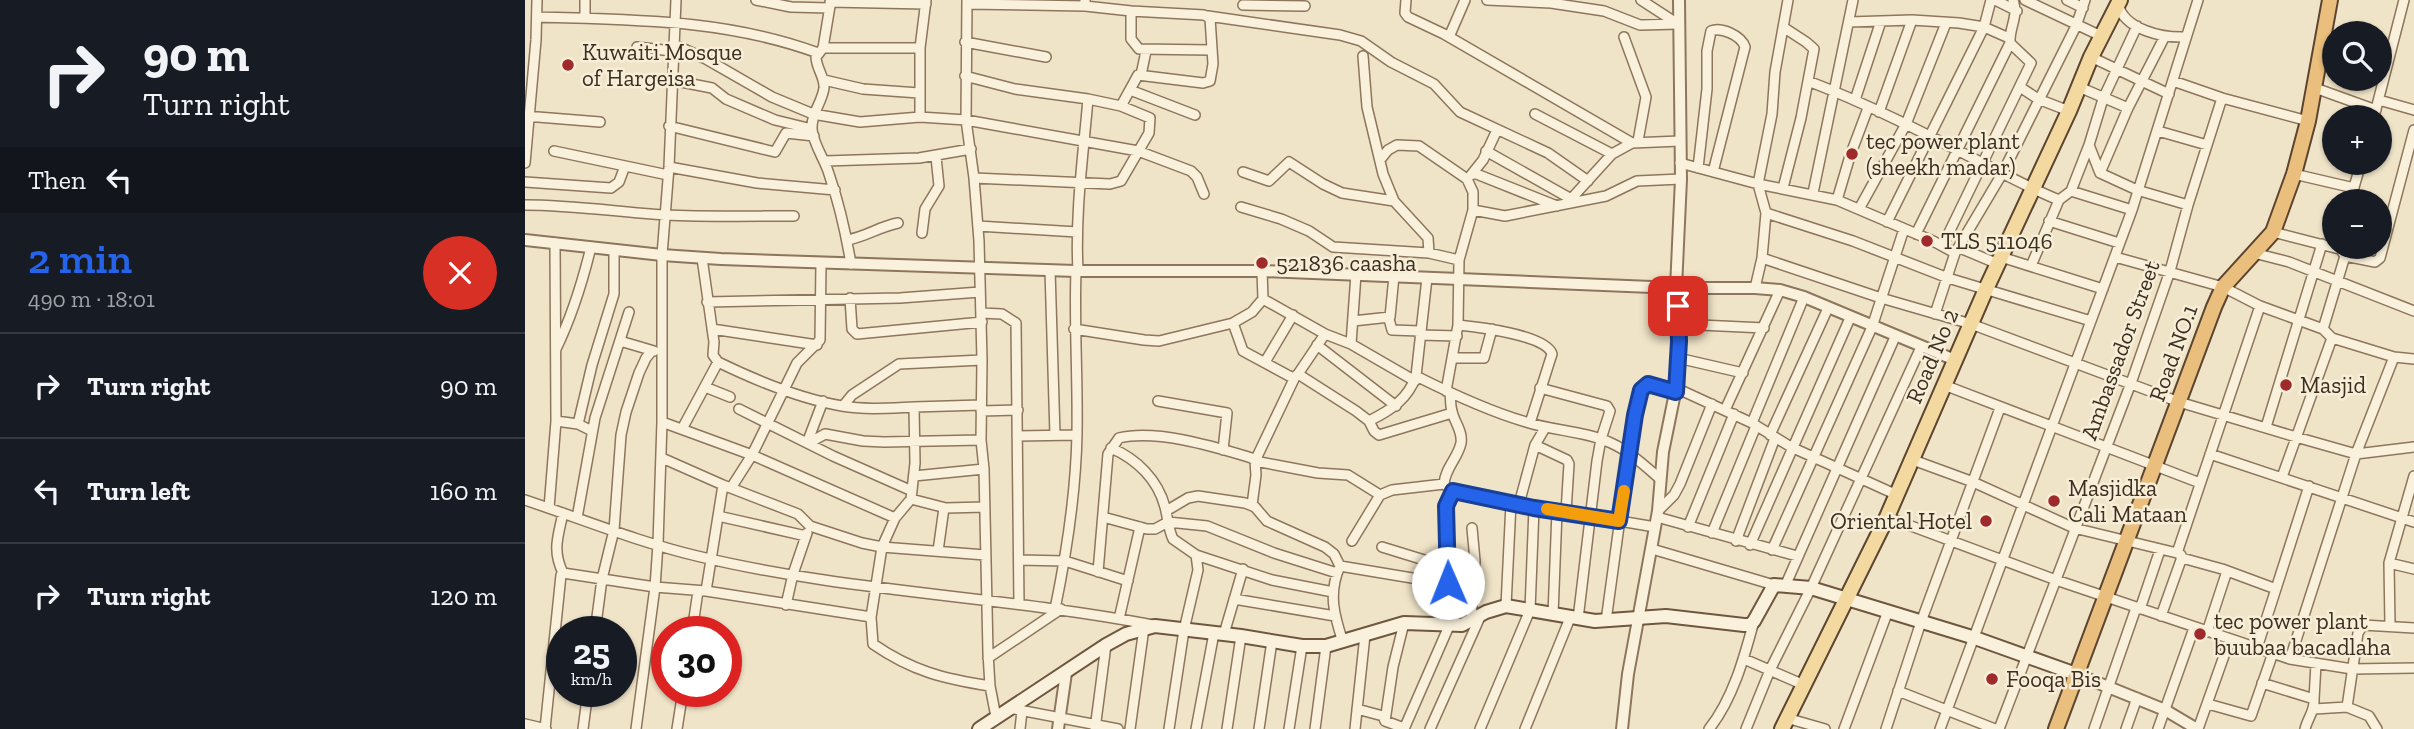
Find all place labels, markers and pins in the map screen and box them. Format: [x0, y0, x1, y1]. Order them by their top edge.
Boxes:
place label: Kuwaiti Mosque of Hargeisa [582, 38, 742, 92]
marker: Kuwaiti Mosque of Hargeisa [560, 57, 576, 73]
place label: tec power plant (sheekh madar) [1866, 127, 2020, 181]
marker: tec power plant (sheekh madar) [1844, 146, 1860, 162]
place label: TLS 511046 [1941, 227, 2053, 255]
marker: TLS 511046 [1919, 233, 1935, 249]
place label: 521836 caasha [1276, 249, 1416, 277]
marker: 521836 caasha [1254, 255, 1270, 271]
pin [1648, 276, 1708, 336]
place label: Masjid [2300, 371, 2366, 399]
marker: Masjid [2278, 377, 2294, 393]
place label: Masjidka Cali Mataan [2068, 474, 2187, 528]
marker: Masjidka Cali Mataan [2046, 493, 2062, 509]
place label: Oriental Hotel [1830, 507, 1972, 535]
marker: Oriental Hotel [1978, 513, 1994, 529]
place label: tec power plant buubaa bacadlaha [2213, 607, 2391, 661]
marker: tec power plant buubaa bacadlaha [2192, 626, 2208, 642]
place label: Fooqa Bis [2006, 665, 2101, 693]
marker: Fooqa Bis [1984, 671, 2000, 687]

